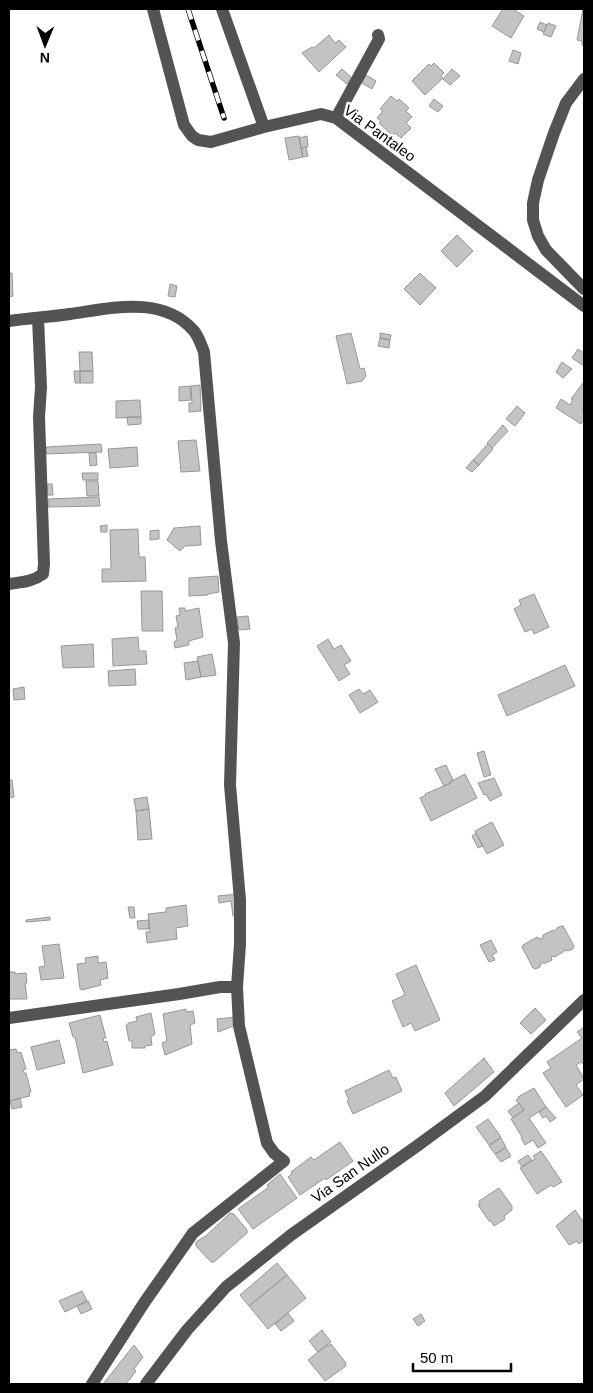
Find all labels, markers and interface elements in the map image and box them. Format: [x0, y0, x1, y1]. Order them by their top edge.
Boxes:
north arrow [20, 20, 70, 70]
text: N [40, 50, 50, 66]
street label: Via Pantaleo [341, 101, 419, 165]
street label: Via San Nullo [308, 1140, 392, 1206]
scale bar [413, 1340, 510, 1372]
text: 50 m [420, 1349, 453, 1366]

